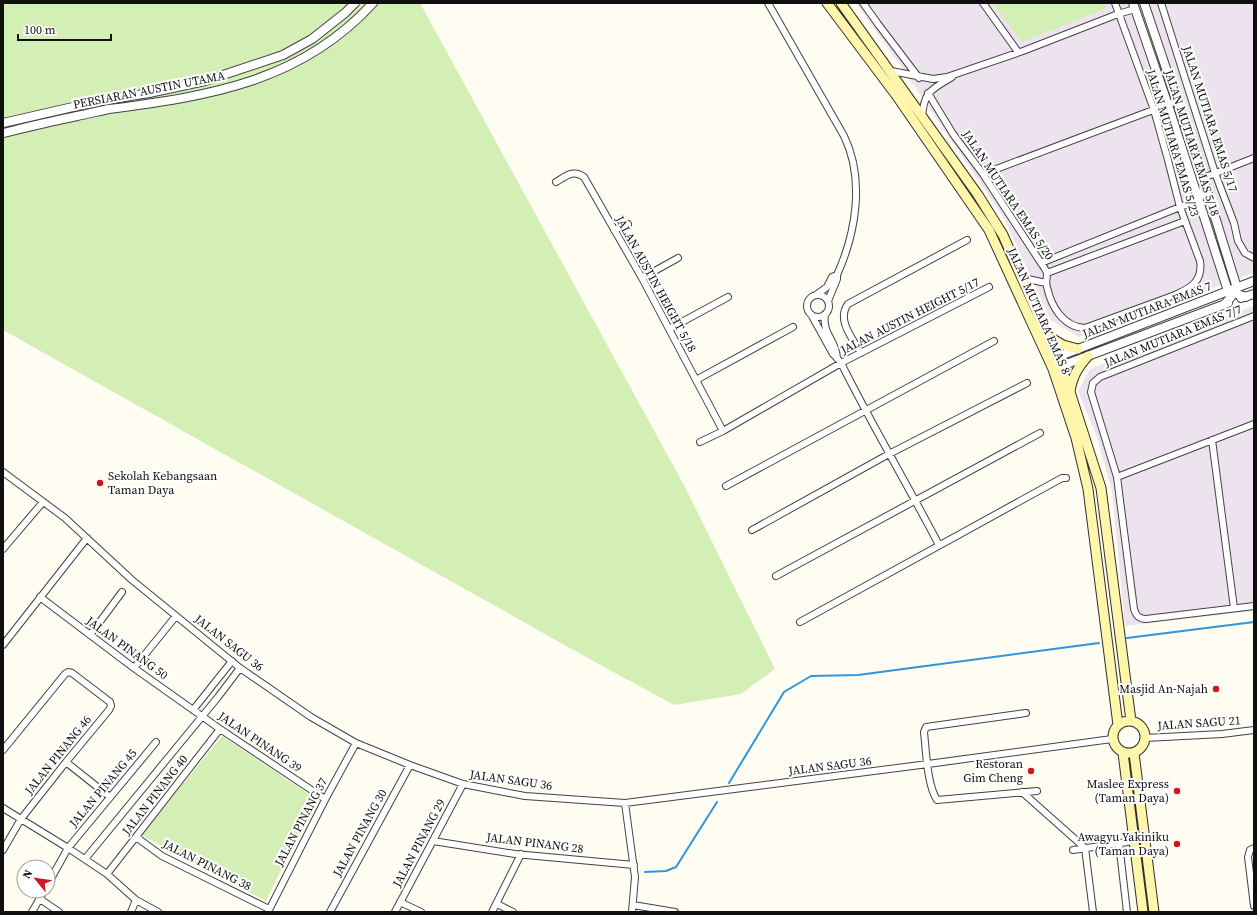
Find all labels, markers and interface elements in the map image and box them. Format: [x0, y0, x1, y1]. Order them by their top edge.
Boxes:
scale bar [18, 16, 111, 42]
text: 100 m [24, 22, 56, 38]
street label: JALAN MUTIARA EMAS 5/17 [1178, 43, 1241, 194]
street label: PERSIARAN AUSTIN UTAMA [72, 67, 226, 113]
street label: JALAN MUTIARA EMAS 5/23 [1143, 67, 1203, 219]
street label: JALAN MUTIARA EMAS 5/18 [1160, 67, 1223, 218]
street label: JALAN MUTIARA EMAS 5/20 [958, 126, 1057, 263]
street label: JALAN AUSTIN HEIGHT 5/18 [611, 212, 700, 355]
street label: JALAN MUTIARA EMAS 8 [1003, 244, 1074, 377]
street label: JALAN AUSTIN HEIGHT 5/17 [837, 274, 982, 358]
street label: JALAN MUTIARA EMAS 7 [1079, 278, 1214, 342]
street label: JALAN MUTIARA EMAS 7/7 [1101, 301, 1244, 371]
place label: Sekolah Kebangsaan Taman Daya [108, 468, 217, 498]
marker: Sekolah Kebangsaan Taman Daya [95, 478, 105, 488]
street label: JALAN SAGU 36 [190, 610, 267, 675]
street label: JALAN PINANG 50 [82, 612, 171, 683]
place label: Masjid An-Najah [1119, 681, 1208, 697]
marker: Masjid An-Najah [1211, 684, 1221, 694]
street label: JALAN PINANG 39 [214, 708, 305, 776]
street label: JALAN PINANG 46 [20, 712, 95, 799]
street label: JALAN SAGU 21 [1156, 712, 1241, 734]
street label: JALAN PINANG 45 [65, 745, 140, 831]
street label: JALAN PINANG 40 [118, 752, 191, 839]
street label: JALAN SAGU 36 [787, 753, 872, 779]
place label: Restoran Gim Cheng [963, 756, 1023, 786]
street label: JALAN SAGU 36 [468, 766, 553, 794]
marker: Restoran Gim Cheng [1026, 766, 1036, 776]
street label: JALAN PINANG 37 [271, 775, 331, 870]
place label: Maslee Express (Taman Daya) [1087, 776, 1169, 806]
street label: JALAN PINANG 30 [329, 786, 391, 880]
marker: Maslee Express (Taman Daya) [1172, 786, 1182, 796]
street label: JALAN PINANG 29 [389, 796, 449, 891]
street label: JALAN PINANG 28 [485, 829, 584, 857]
place label: Awagyu Yakiniku (Taman Daya) [1078, 829, 1169, 859]
street label: JALAN PINANG 38 [159, 835, 254, 894]
marker: Awagyu Yakiniku (Taman Daya) [1172, 839, 1182, 849]
north arrow [16, 859, 56, 899]
text: N [19, 867, 36, 882]

